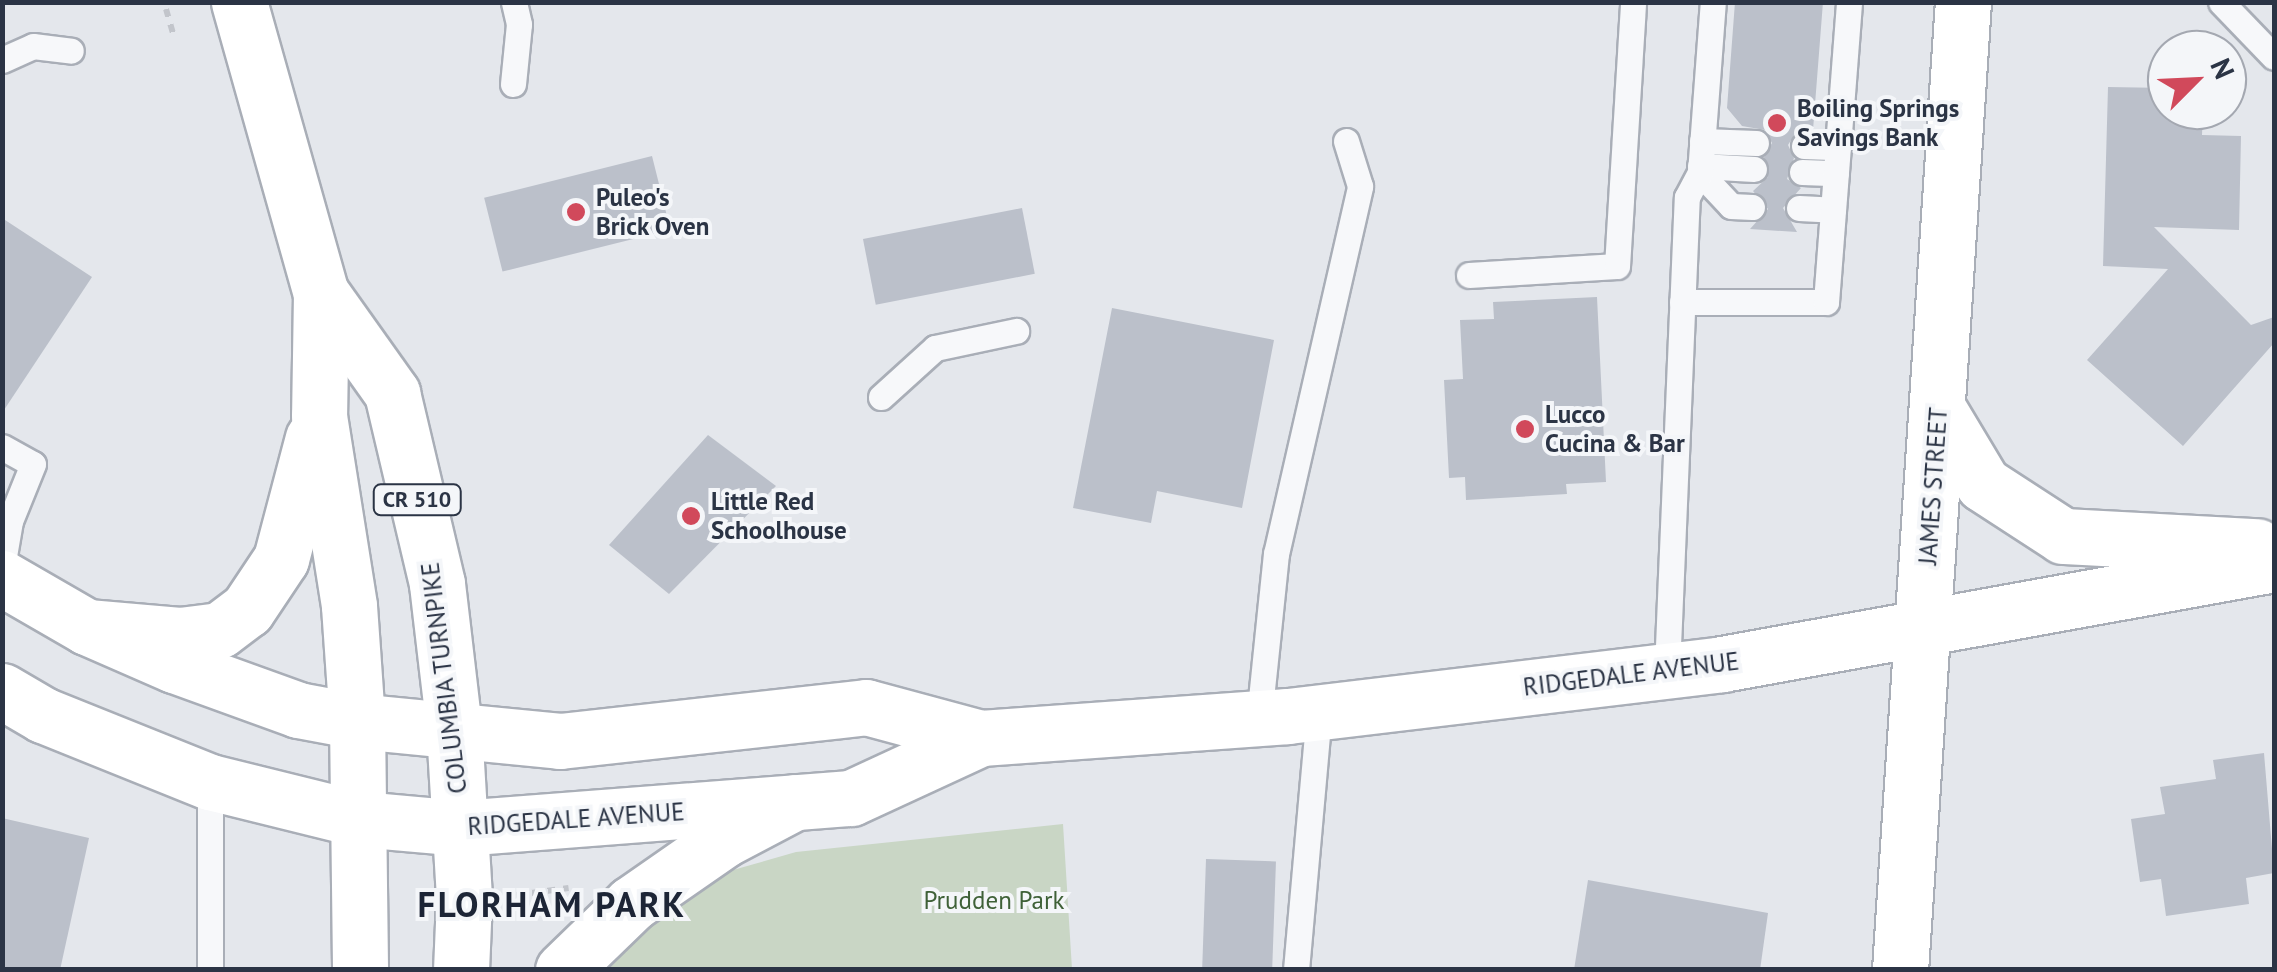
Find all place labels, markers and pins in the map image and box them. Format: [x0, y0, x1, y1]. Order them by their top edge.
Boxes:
place label: Boiling Springs Savings Bank [1797, 94, 1959, 153]
marker: Boiling Springs Savings Bank [1766, 112, 1788, 134]
place label: Puleo's Brick Oven [596, 183, 710, 242]
marker: Puleo's Brick Oven [565, 201, 587, 223]
place label: Lucco Cucina & Bar [1545, 400, 1685, 459]
marker: Lucco Cucina & Bar [1514, 418, 1536, 440]
place label: Little Red Schoolhouse [711, 487, 847, 546]
marker: Little Red Schoolhouse [680, 505, 702, 527]

